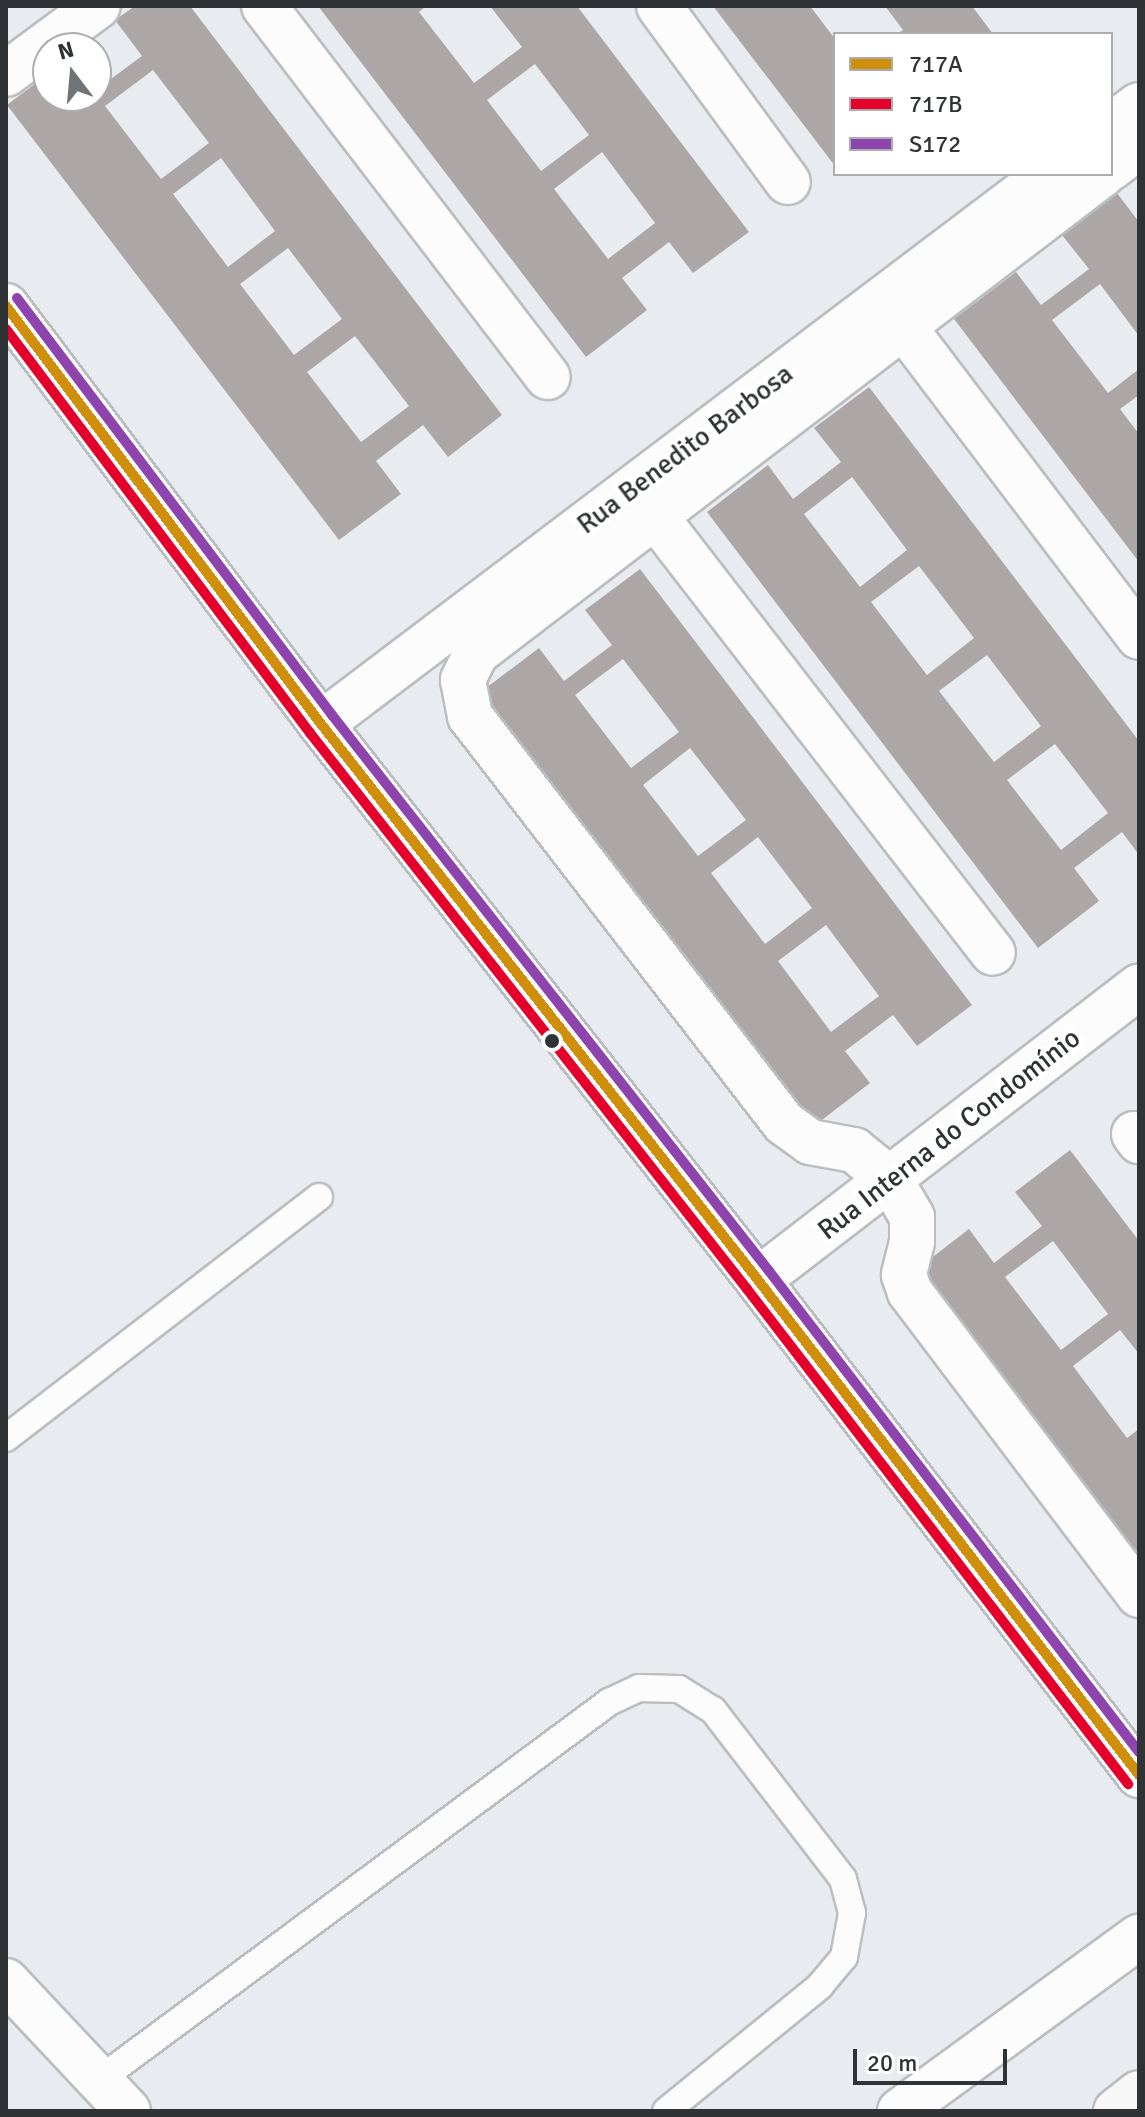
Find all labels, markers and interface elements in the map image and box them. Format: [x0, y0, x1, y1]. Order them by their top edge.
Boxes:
north arrow [32, 32, 112, 112]
legend [833, 32, 1113, 176]
text: N [55, 35, 77, 65]
text: 717A [909, 49, 963, 79]
text: 717B [909, 89, 962, 119]
text: S172 [909, 129, 961, 159]
street label: Rua Benedito Barbosa [570, 357, 800, 541]
street label: Rua Interna do Condomínio [811, 1021, 1087, 1247]
unlabelled marker [544, 1033, 560, 1049]
scale bar [857, 2033, 1011, 2083]
text: 20 m [867, 2048, 917, 2078]

